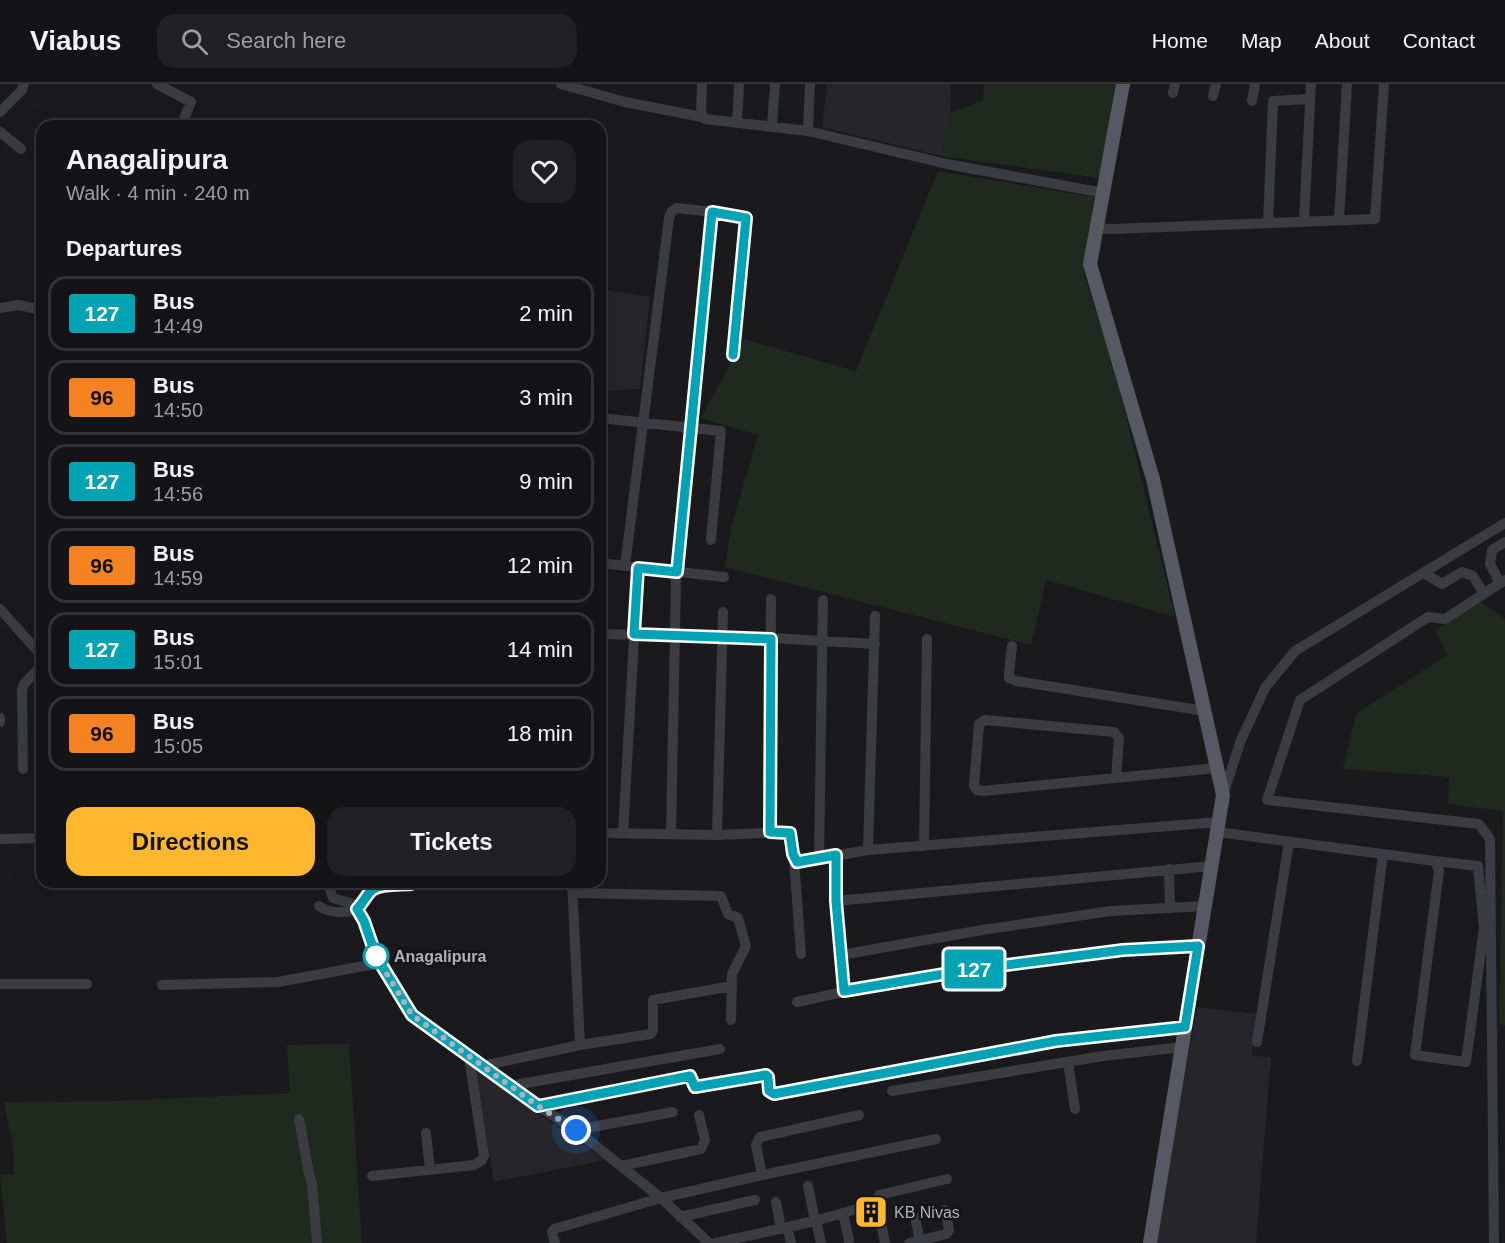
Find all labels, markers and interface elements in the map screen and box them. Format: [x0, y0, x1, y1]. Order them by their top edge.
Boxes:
search box [157, 14, 577, 68]
text: Viabus [30, 25, 121, 56]
icon: search [178, 25, 211, 58]
text: Search here [226, 28, 346, 53]
text: Home [1152, 29, 1208, 52]
text: Map [1241, 29, 1282, 52]
text: About [1315, 29, 1370, 52]
text: Contact [1403, 29, 1475, 52]
button: heart [513, 140, 576, 203]
text: Anagalipura [66, 144, 228, 175]
text: Walk · 4 min · 240 m [66, 182, 250, 204]
text: Departures [66, 236, 182, 261]
text: Bus [153, 289, 195, 314]
text: 2 min [519, 301, 573, 326]
text: 127 [84, 302, 120, 325]
text: 14:49 [153, 315, 203, 337]
text: Bus [153, 373, 195, 398]
text: 3 min [519, 385, 573, 410]
text: 96 [90, 386, 114, 409]
text: 14:50 [153, 399, 203, 421]
text: Bus [153, 457, 195, 482]
text: 9 min [519, 469, 573, 494]
text: 127 [84, 470, 120, 493]
text: 14:56 [153, 483, 203, 505]
text: Bus [153, 541, 195, 566]
text: 12 min [507, 553, 573, 578]
text: 96 [90, 554, 114, 577]
text: 14:59 [153, 567, 203, 589]
text: Bus [153, 625, 195, 650]
text: 14 min [507, 637, 573, 662]
text: 127 [84, 638, 120, 661]
text: 15:01 [153, 651, 203, 673]
text: Bus [153, 709, 195, 734]
text: 18 min [507, 721, 573, 746]
text: 96 [90, 722, 114, 745]
text: 15:05 [153, 735, 203, 757]
button: Directions [66, 807, 315, 876]
button: Tickets [327, 807, 576, 876]
marker: Anagalipura [363, 943, 389, 969]
place label: Anagalipura [394, 948, 487, 965]
line badge: 127 [940, 950, 1008, 988]
text: 127 [956, 958, 992, 981]
your location [561, 1115, 591, 1145]
building icon: KB Nivas [853, 1194, 889, 1230]
place label: KB Nivas [894, 1204, 960, 1221]

